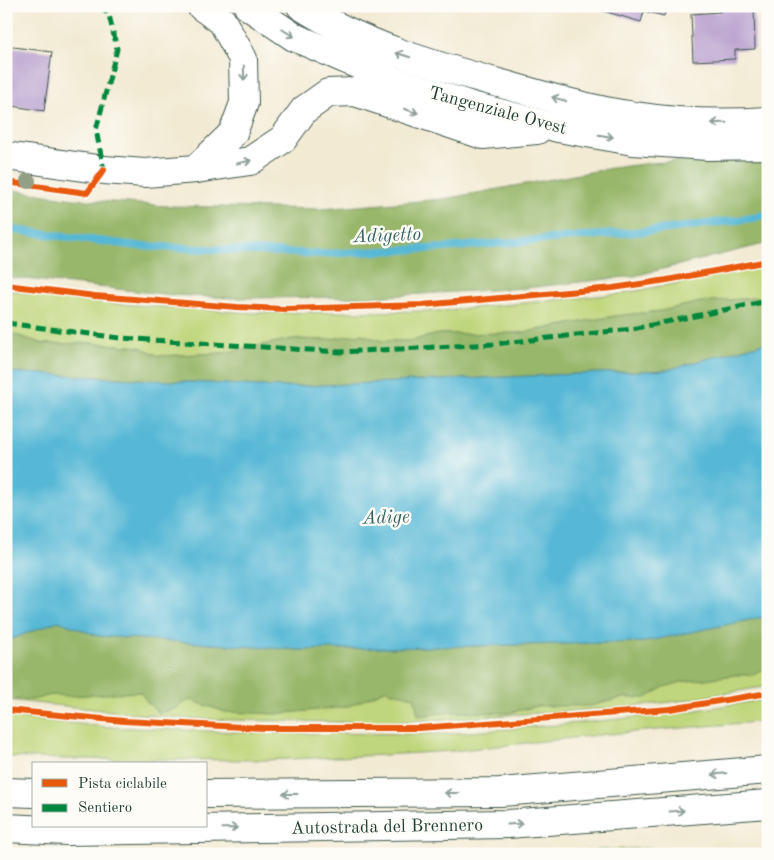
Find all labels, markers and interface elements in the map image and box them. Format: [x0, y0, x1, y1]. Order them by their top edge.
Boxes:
one-way arrow [281, 28, 295, 38]
one-way arrow [395, 49, 411, 59]
one-way arrow [239, 64, 249, 81]
street label: Tangenziale Ovest [427, 84, 569, 138]
one-way arrow [551, 94, 567, 104]
one-way arrow [403, 107, 419, 116]
one-way arrow [711, 118, 727, 127]
one-way arrow [598, 132, 614, 142]
one-way arrow [236, 157, 252, 166]
water label: Adigetto [352, 226, 422, 247]
water label: Adige [361, 508, 410, 529]
legend [32, 762, 208, 828]
one-way arrow [711, 769, 727, 778]
text: Pista ciclabile [78, 777, 167, 792]
one-way arrow [445, 788, 461, 797]
one-way arrow [282, 789, 298, 798]
text: Sentiero [78, 801, 132, 816]
one-way arrow [669, 806, 685, 816]
street label: Autostrada del Brennero [291, 816, 483, 838]
one-way arrow [507, 819, 523, 828]
one-way arrow [222, 824, 238, 833]

